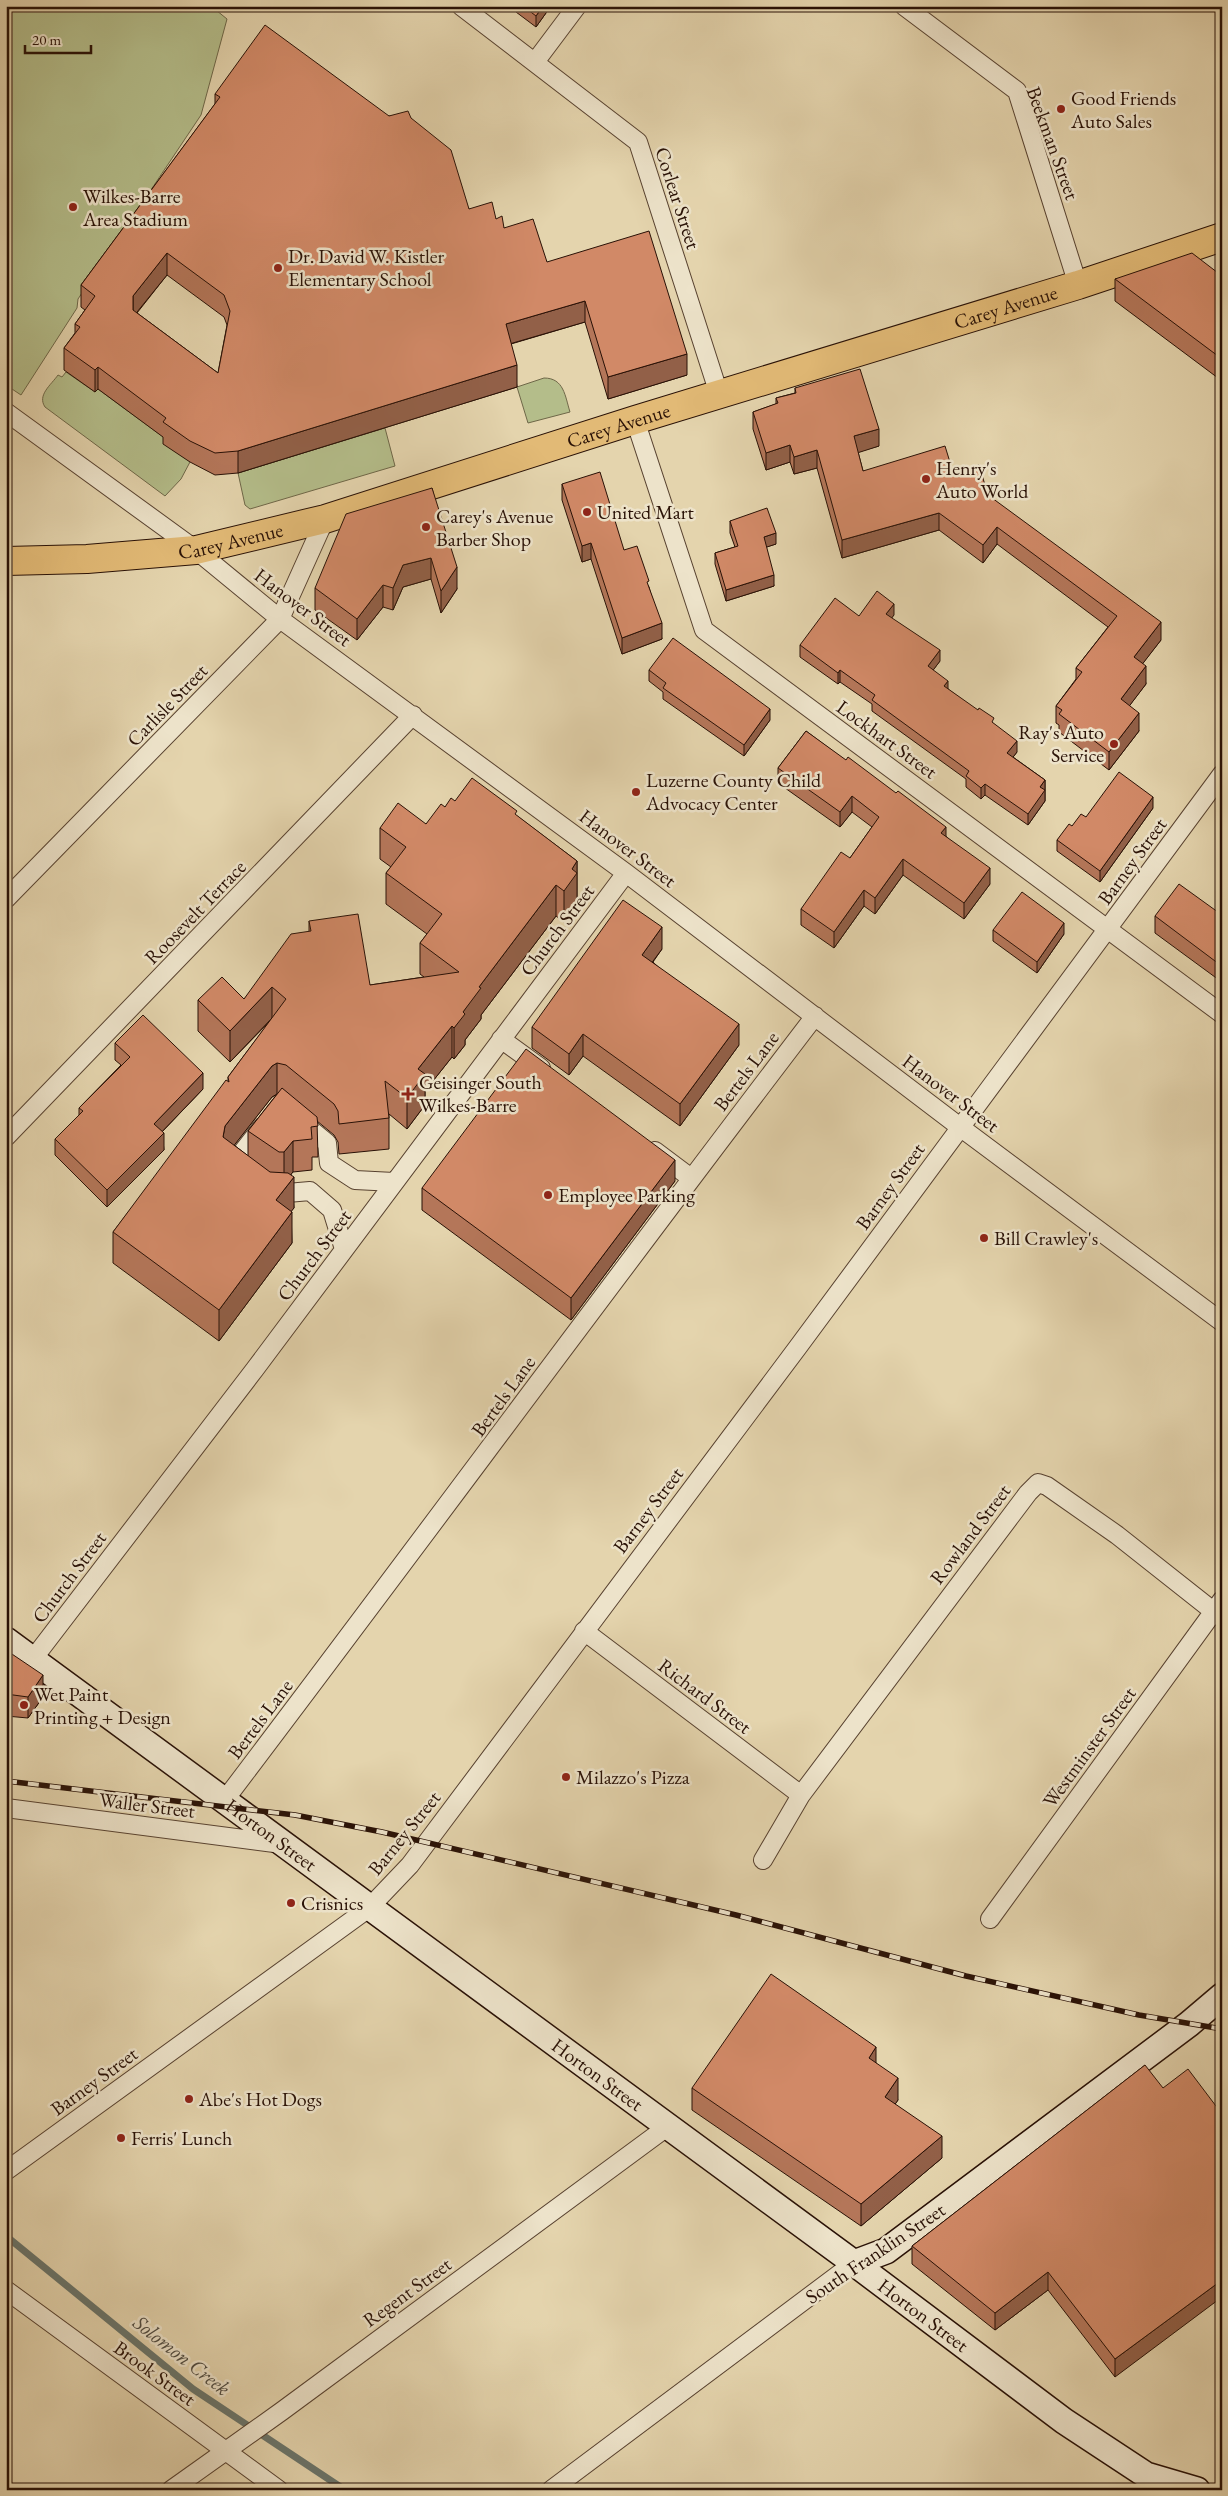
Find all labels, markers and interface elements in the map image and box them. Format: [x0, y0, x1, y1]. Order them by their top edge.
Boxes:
scale bar [25, 22, 91, 54]
text: 20 m [32, 30, 61, 49]
street label: Beekman Street [1021, 83, 1086, 204]
place label: Good Friends Auto Sales [1070, 85, 1176, 134]
marker: Good Friends Auto Sales [1055, 103, 1067, 115]
street label: Corlear Street [649, 144, 707, 253]
place label: Wilkes-Barre Area Stadium [82, 183, 188, 232]
marker: Wilkes-Barre Area Stadium [67, 201, 79, 213]
place label: Dr. David W. Kistler Elementary School [288, 243, 445, 292]
marker: Dr. David W. Kistler Elementary School [272, 262, 284, 274]
street label: Carey Avenue [951, 279, 1061, 335]
street label: Carey Avenue [563, 397, 673, 454]
place label: Henry's Auto World [935, 455, 1029, 504]
marker: Henry's Auto World [920, 473, 932, 485]
place label: United Mart [597, 499, 694, 525]
place label: Carey's Avenue Barber Shop [436, 503, 553, 552]
marker: United Mart [581, 506, 593, 518]
street label: Carey Avenue [177, 517, 286, 564]
marker: Carey's Avenue Barber Shop [420, 521, 432, 533]
street label: Hanover Street [249, 562, 357, 652]
street label: Carlisle Street [121, 657, 214, 752]
street label: Lockhart Street [832, 694, 943, 785]
place label: Ray's Auto Service [1018, 719, 1104, 768]
marker: Ray's Auto Service [1108, 738, 1120, 750]
place label: Luzerne County Child Advocacy Center [645, 767, 822, 816]
marker: Luzerne County Child Advocacy Center [630, 786, 642, 798]
street label: Hanover Street [574, 803, 682, 893]
street label: Barney Street [1092, 812, 1173, 910]
street label: Roosevelt Terrace [139, 854, 252, 970]
street label: Church Street [514, 878, 600, 981]
street label: Bertels Lane [707, 1026, 785, 1116]
street label: Hanover Street [897, 1048, 1005, 1138]
place label: Geisinger South Wilkes-Barre [419, 1069, 542, 1118]
marker: Geisinger South Wilkes-Barre [401, 1087, 415, 1101]
street label: Barney Street [850, 1137, 931, 1235]
place label: Employee Parking [558, 1182, 695, 1208]
marker: Employee Parking [542, 1189, 554, 1201]
street label: Church Street [271, 1203, 357, 1306]
place label: Bill Crawley's [994, 1225, 1098, 1251]
marker: Bill Crawley's [978, 1232, 990, 1244]
street label: Bertels Lane [465, 1350, 541, 1442]
street label: Barney Street [607, 1461, 689, 1558]
street label: Rowland Street [924, 1478, 1017, 1589]
street label: Church Street [26, 1525, 112, 1628]
street label: Richard Street [653, 1652, 757, 1740]
street label: Bertels Lane [221, 1674, 299, 1764]
place label: Wet Paint Printing + Design [34, 1681, 171, 1730]
street label: Westminster Street [1036, 1681, 1142, 1813]
marker: Wet Paint Printing + Design [18, 1699, 30, 1711]
place label: Milazzo's Pizza [576, 1764, 690, 1790]
marker: Milazzo's Pizza [560, 1771, 572, 1783]
street label: Barney Street [362, 1785, 446, 1881]
street label: Waller Street [98, 1786, 197, 1824]
street label: Horton Street [220, 1792, 323, 1878]
place label: Crisnics [301, 1890, 363, 1916]
marker: Crisnics [285, 1897, 297, 1909]
street label: Horton Street [546, 2032, 649, 2117]
street label: Barney Street [45, 2040, 143, 2121]
place label: Abe's Hot Dogs [198, 2086, 322, 2112]
marker: Abe's Hot Dogs [183, 2093, 195, 2105]
place label: Ferris' Lunch [131, 2125, 232, 2151]
marker: Ferris' Lunch [115, 2132, 127, 2144]
street label: South Franklin Street [800, 2196, 951, 2309]
street label: Regent Street [358, 2251, 457, 2333]
street label: Horton Street [873, 2272, 975, 2358]
water label: Solomon Creek [127, 2308, 236, 2402]
street label: Brook Street [109, 2334, 202, 2412]

